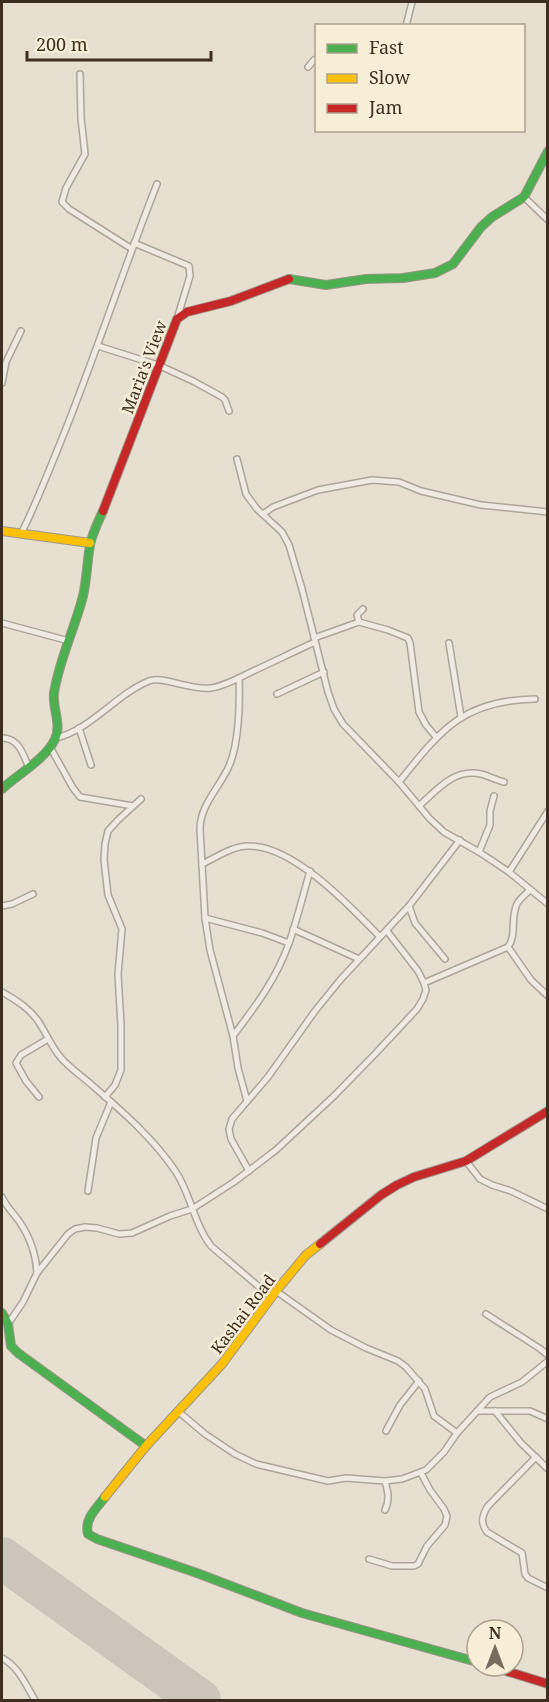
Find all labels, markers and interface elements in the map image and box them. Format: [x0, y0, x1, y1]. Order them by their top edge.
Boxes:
scale bar [27, 24, 212, 62]
legend [315, 24, 525, 132]
text: 200 m [36, 32, 88, 56]
text: Fast [369, 35, 404, 59]
text: Slow [369, 65, 411, 89]
text: Jam [368, 95, 403, 119]
street label: Maria's View [116, 317, 172, 417]
street label: Kashai Road [206, 1270, 280, 1358]
north arrow [465, 1618, 525, 1678]
text: N [489, 1622, 502, 1644]

